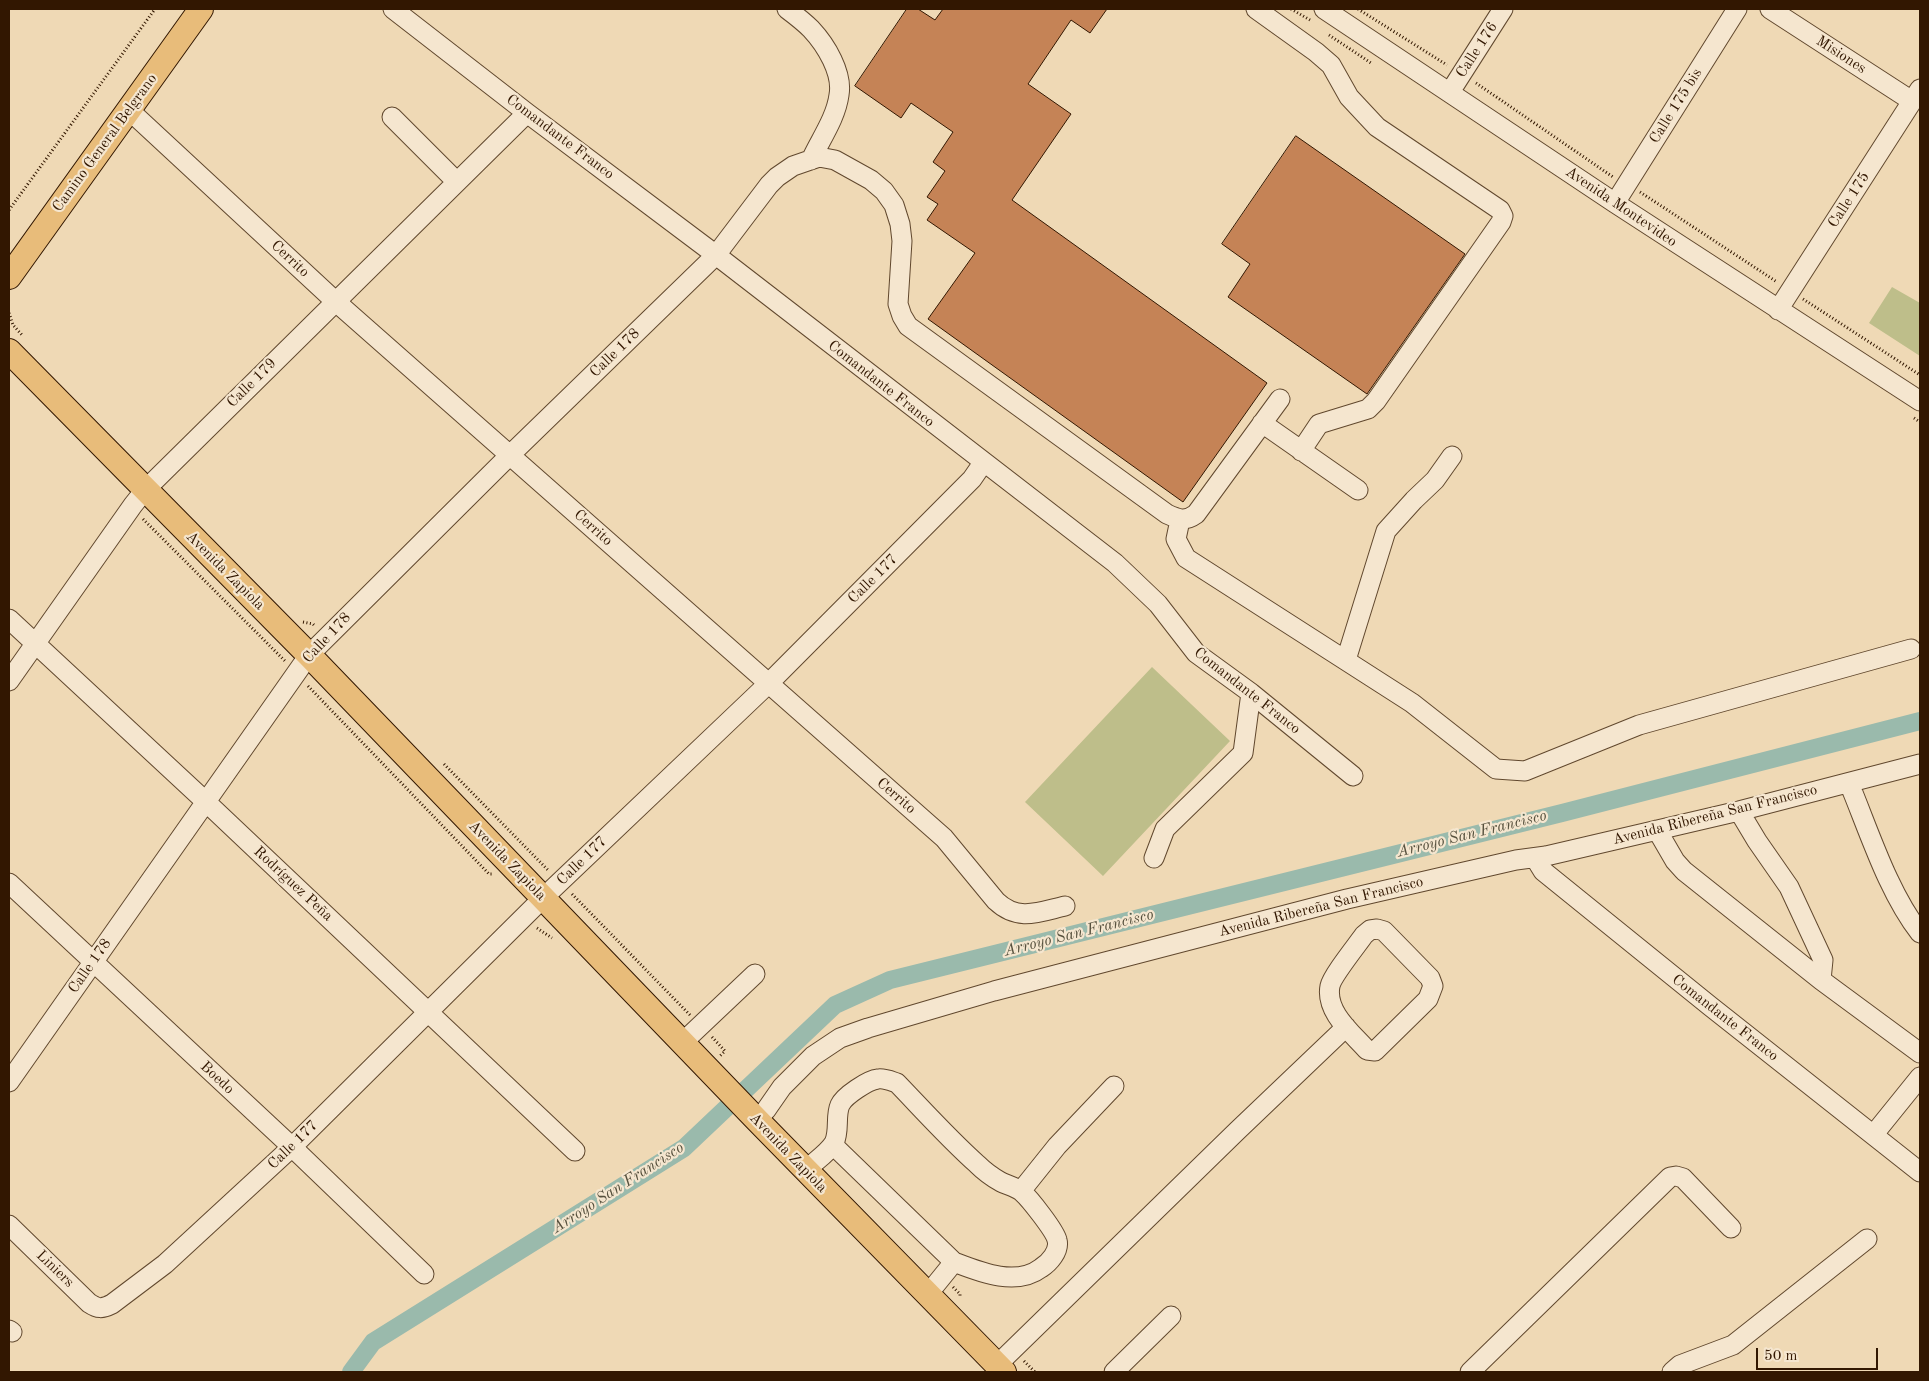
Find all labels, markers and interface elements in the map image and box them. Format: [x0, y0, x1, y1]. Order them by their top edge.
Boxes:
street label: Calle 176 [1452, 19, 1502, 81]
street label: Misiones [1813, 32, 1869, 78]
street label: Calle 175 bis [1646, 65, 1706, 147]
street label: Camino General Belgrano [49, 70, 161, 216]
street label: Comandante Franco [503, 91, 617, 183]
street label: Avenida Montevideo [1562, 163, 1680, 251]
street label: Calle 175 [1824, 169, 1874, 231]
street label: Cerrito [267, 237, 313, 281]
street label: Calle 178 [586, 325, 644, 381]
street label: Comandante Franco [824, 337, 938, 431]
street label: Calle 179 [223, 354, 281, 412]
street label: Cerrito [570, 506, 616, 550]
street label: Avenida Zapiola [182, 528, 268, 614]
street label: Calle 177 [844, 550, 902, 608]
street label: Calle 178 [299, 609, 355, 667]
street label: Comandante Franco [1190, 644, 1304, 738]
street label: Cerrito [873, 774, 919, 818]
street label: Avenida Ribereña San Francisco [1611, 781, 1819, 849]
water label: Arroyo San Francisco [1395, 806, 1549, 862]
street label: Avenida Zapiola [464, 817, 550, 905]
street label: Calle 177 [553, 833, 611, 889]
street label: Rodríguez Peña [250, 843, 336, 925]
street label: Avenida Ribereña San Francisco [1217, 873, 1425, 941]
water label: Arroyo San Francisco [1002, 905, 1156, 961]
street label: Calle 178 [65, 935, 115, 997]
street label: Comandante Franco [1668, 971, 1782, 1065]
street label: Boedo [196, 1058, 238, 1098]
street label: Avenida Zapiola [745, 1109, 831, 1197]
street label: Calle 177 [264, 1117, 322, 1173]
water label: Arroyo San Francisco [548, 1138, 688, 1238]
street label: Liniers [32, 1247, 78, 1291]
scale bar [1759, 1338, 1882, 1370]
text: 50 m [1764, 1349, 1798, 1364]

